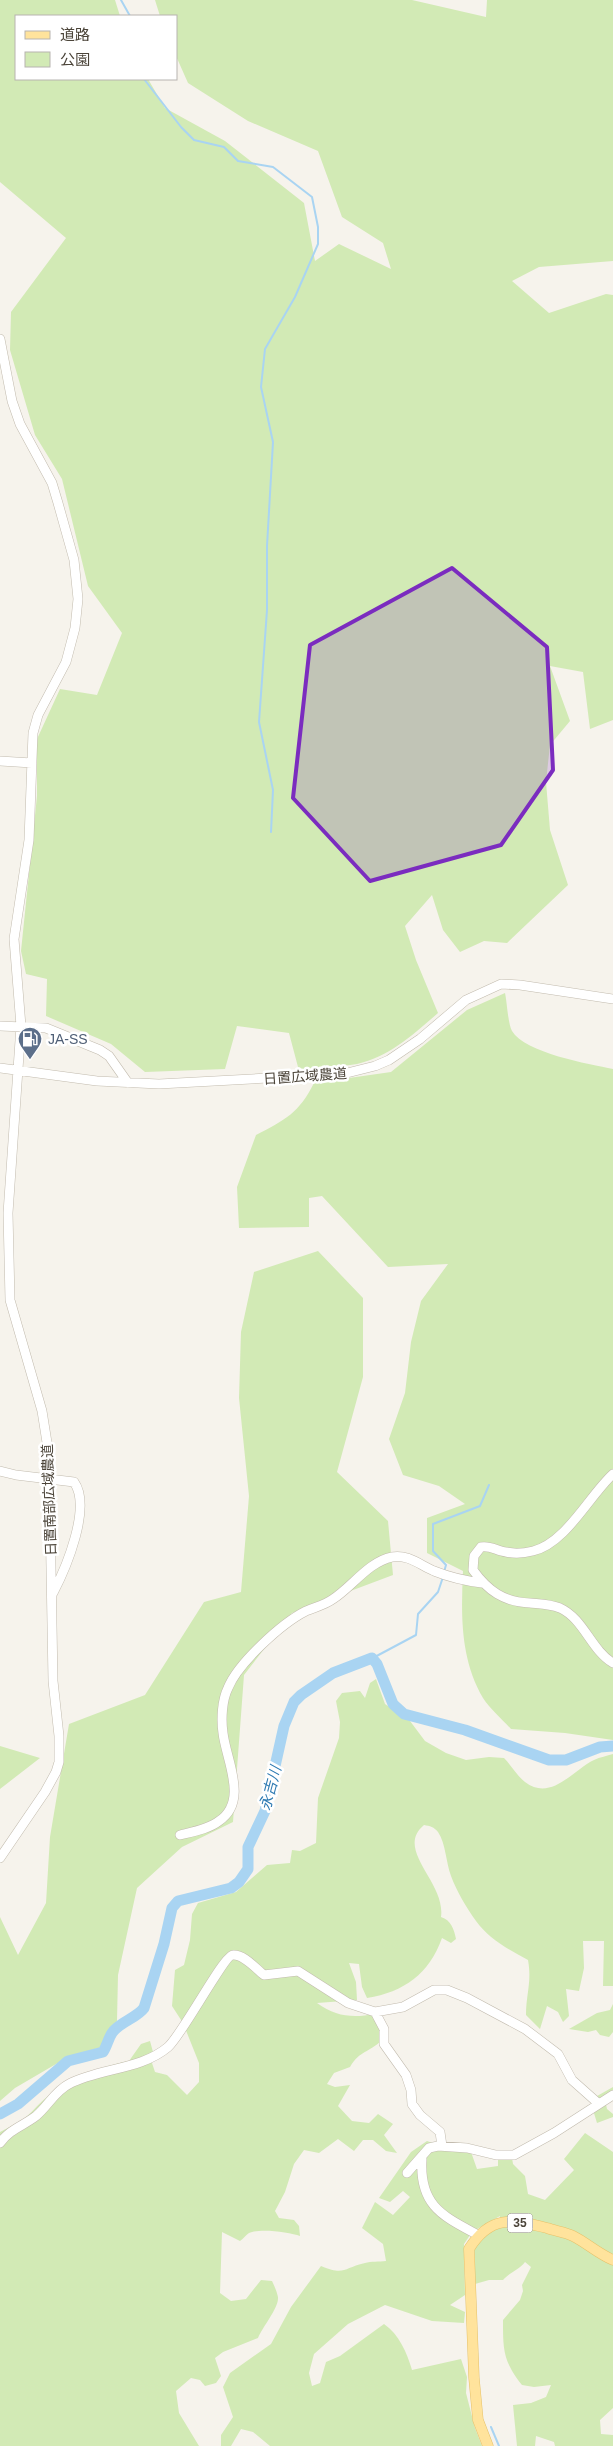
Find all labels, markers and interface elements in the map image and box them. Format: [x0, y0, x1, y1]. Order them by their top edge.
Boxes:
legend [15, 15, 178, 80]
text: 道路 [60, 26, 90, 43]
text: 公園 [60, 51, 90, 68]
fuel station icon: JA-SS [17, 1026, 43, 1060]
place label: JA-SS [48, 1031, 88, 1047]
street label: 日置広域農道 [263, 1065, 347, 1087]
street label: 日置南部広域農道 [39, 1444, 59, 1556]
water label: 永吉川 [256, 1762, 285, 1812]
road number: 35 [508, 2214, 532, 2232]

